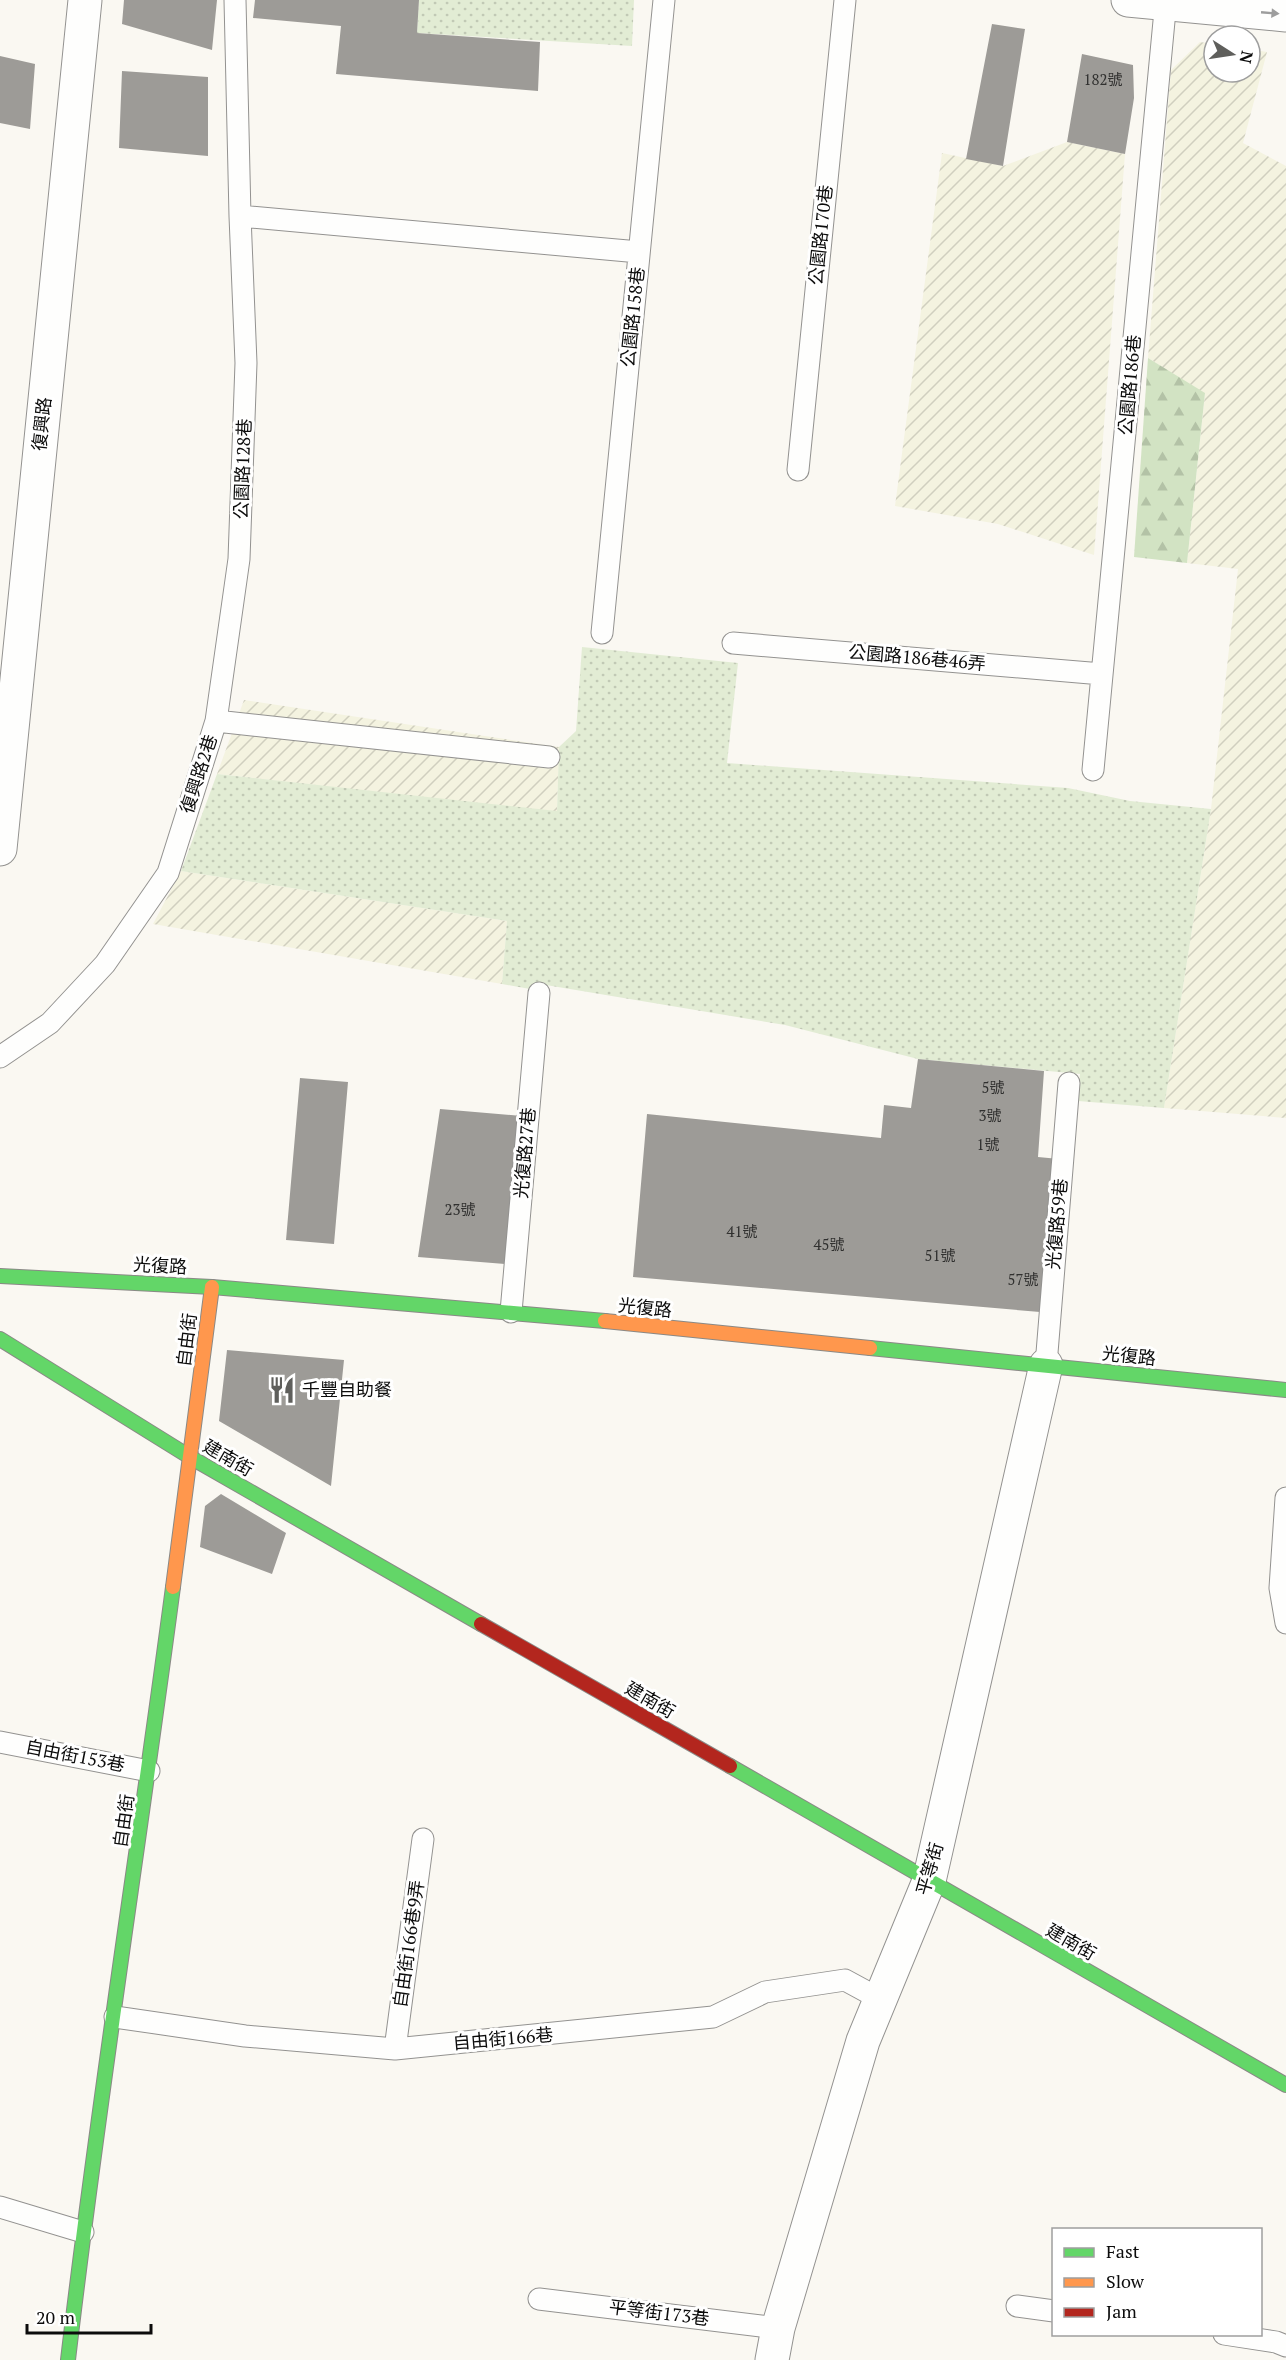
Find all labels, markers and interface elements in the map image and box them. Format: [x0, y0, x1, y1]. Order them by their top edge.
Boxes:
one-way arrow [1261, 8, 1280, 18]
north arrow [1202, 24, 1262, 84]
text: N [1235, 49, 1259, 65]
house number: 182號 [1084, 69, 1123, 89]
street label: 公園路170巷 [803, 184, 837, 286]
street label: 公園路158巷 [615, 266, 649, 368]
street label: 公園路186巷 [1113, 334, 1145, 436]
street label: 復興路 [26, 396, 56, 452]
street label: 公園路128巷 [228, 418, 256, 520]
street label: 公園路186巷46弄 [847, 639, 987, 675]
street label: 復興路2巷 [174, 731, 222, 816]
house number: 5號 [982, 1077, 1005, 1097]
house number: 3號 [979, 1105, 1002, 1125]
street label: 光復路27巷 [508, 1106, 540, 1199]
house number: 1號 [977, 1134, 1000, 1154]
street label: 光復路59巷 [1040, 1177, 1072, 1270]
house number: 23號 [445, 1199, 476, 1219]
house number: 41號 [727, 1221, 758, 1241]
house number: 45號 [814, 1234, 845, 1254]
house number: 51號 [925, 1245, 956, 1265]
street label: 光復路 [132, 1252, 188, 1278]
house number: 57號 [1008, 1269, 1039, 1289]
street label: 光復路 [617, 1292, 673, 1322]
street label: 自由街 [171, 1312, 201, 1368]
street label: 光復路 [1101, 1340, 1157, 1370]
restaurant icon: 千豐自助餐 [267, 1375, 297, 1405]
place label: 千豐自助餐 [302, 1377, 392, 1401]
street label: 建南街 [199, 1433, 258, 1481]
street label: 建南街 [621, 1675, 680, 1723]
street label: 自由街153巷 [23, 1734, 127, 1776]
street label: 自由街 [107, 1792, 139, 1849]
street label: 平等街 [910, 1839, 948, 1898]
street label: 自由街166巷9弄 [387, 1879, 429, 2009]
street label: 建南街 [1042, 1917, 1101, 1965]
street label: 自由街166巷 [452, 2022, 554, 2054]
legend [1052, 2228, 1262, 2336]
text: Fast [1106, 2239, 1140, 2263]
text: Slow [1106, 2269, 1145, 2293]
street label: 平等街173巷 [608, 2294, 711, 2330]
scale bar [27, 2297, 152, 2335]
text: Jam [1106, 2299, 1137, 2323]
text: 20 m [36, 2305, 76, 2329]

